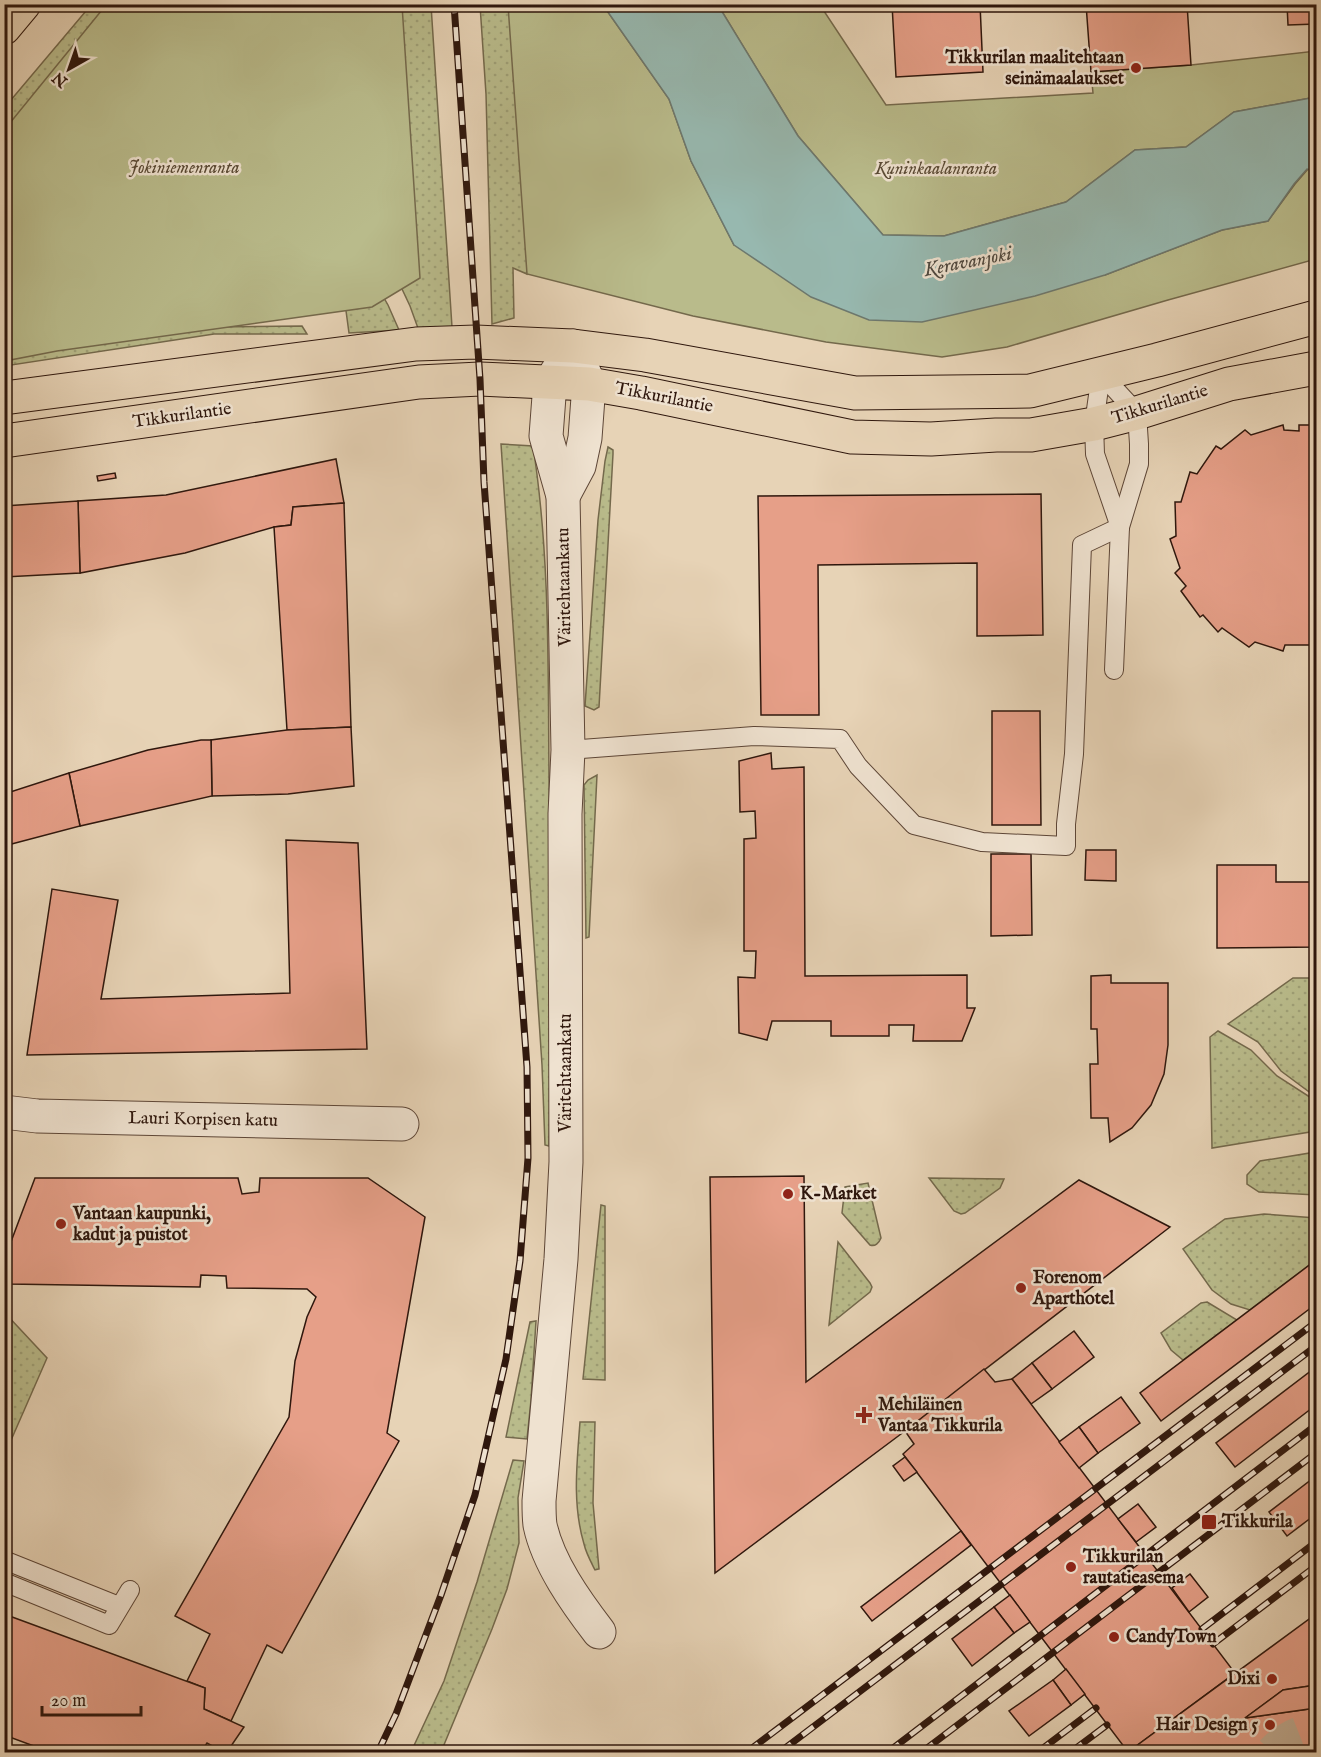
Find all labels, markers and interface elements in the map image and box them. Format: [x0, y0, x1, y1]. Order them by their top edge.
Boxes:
north arrow [39, 39, 99, 99]
place label: Tikkurilan maalitehtaan seinämaalaukset [944, 47, 1125, 91]
marker: Tikkurilan maalitehtaan seinämaalaukset [1129, 61, 1143, 75]
text: N [49, 67, 73, 92]
park label: Jokiniemenranta [128, 157, 240, 180]
park label: Kuninkaalanranta [874, 158, 997, 181]
water label: Keravanjoki [921, 241, 1015, 283]
street label: Tikkurilantie [613, 377, 715, 419]
street label: Tikkurilantie [1109, 379, 1211, 431]
street label: Tikkurilantie [131, 398, 233, 434]
street label: Väritehtaankatu [552, 527, 578, 648]
street label: Väritehtaankatu [555, 1013, 578, 1134]
street label: Lauri Korpisen katu [128, 1107, 278, 1133]
place label: K-Market [800, 1183, 877, 1206]
marker: K-Market [781, 1187, 795, 1201]
place label: Vantaan kaupunki, kadut ja puistot [72, 1203, 211, 1247]
marker: Vantaan kaupunki, kadut ja puistot [54, 1217, 68, 1231]
place label: Forenom Aparthotel [1032, 1267, 1115, 1311]
marker: Forenom Aparthotel [1014, 1281, 1028, 1295]
place label: Mehiläinen Vantaa Tikkurila [877, 1394, 1003, 1438]
marker: Mehiläinen Vantaa Tikkurila [855, 1406, 873, 1424]
place label: Tikkurila [1221, 1511, 1294, 1534]
marker: Tikkurila [1200, 1513, 1218, 1531]
place label: Tikkurilan rautatieasema [1082, 1546, 1185, 1590]
marker: Tikkurilan rautatieasema [1064, 1560, 1078, 1574]
place label: CandyTown [1126, 1626, 1217, 1649]
marker: CandyTown [1107, 1630, 1121, 1644]
place label: Dixi [1227, 1668, 1260, 1691]
marker: Dixi [1265, 1672, 1279, 1686]
scale bar [42, 1679, 141, 1717]
text: 20 m [51, 1690, 86, 1713]
place label: Hair Design 5 [1156, 1714, 1258, 1737]
marker: Hair Design 5 [1263, 1718, 1277, 1732]

